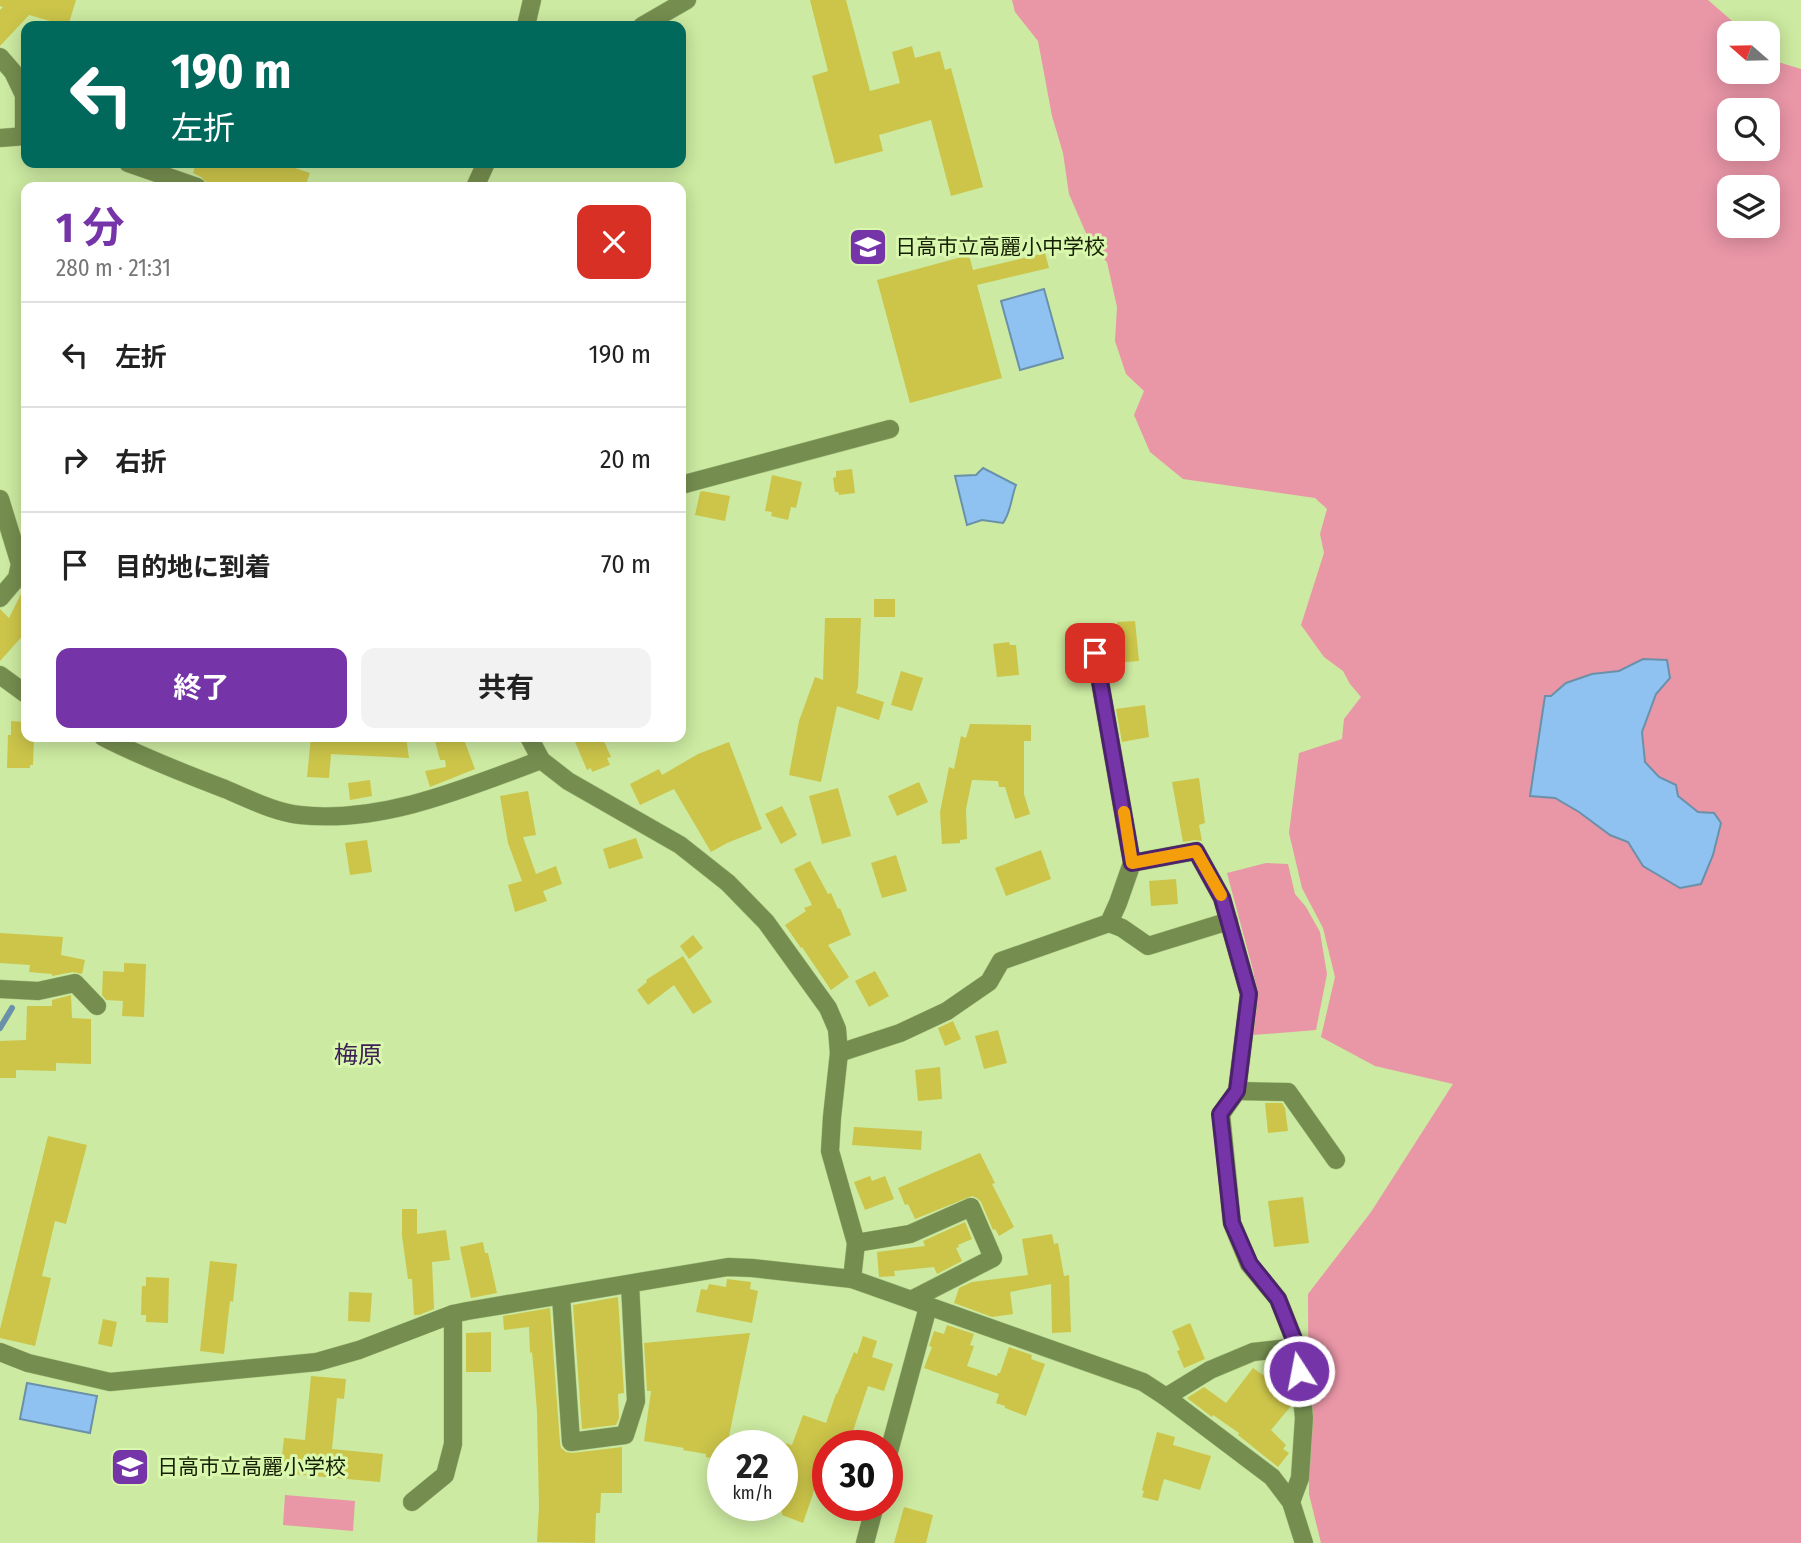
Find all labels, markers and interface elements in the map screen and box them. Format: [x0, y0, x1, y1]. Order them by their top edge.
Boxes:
north arrow [1717, 21, 1780, 84]
map controls [1717, 21, 1780, 238]
text: 190 m [171, 42, 291, 101]
icon: left [56, 49, 147, 140]
button: search [1717, 98, 1780, 161]
text: 左折 [171, 109, 235, 147]
button: layers [1717, 175, 1780, 238]
text: 1 分 [56, 203, 125, 253]
button: close [577, 205, 651, 279]
school or university icon: 日高市立高麗小中学校 [847, 226, 889, 268]
place label: 日高市立高麗小中学校 [895, 234, 1105, 260]
text: 280 m · 21:31 [56, 254, 171, 282]
icon: left [56, 336, 94, 374]
text: 190 m [589, 339, 651, 370]
text: 左折 [115, 342, 167, 373]
icon: right [56, 441, 94, 479]
text: 20 m [600, 444, 651, 475]
text: 右折 [115, 447, 167, 478]
icon: arrive [56, 546, 94, 584]
text: 70 m [601, 549, 651, 580]
text: 目的地に到着 [115, 552, 271, 583]
pin [1065, 623, 1125, 683]
icon: arrive [1076, 634, 1114, 672]
button: 終了 [56, 648, 347, 728]
button: 共有 [361, 648, 651, 728]
district label: 梅原 [334, 1041, 382, 1069]
position arrow [1262, 1334, 1336, 1408]
speed limit sign: 30 [812, 1430, 903, 1521]
text: 22 [736, 1445, 769, 1487]
school or university icon: 日高市立高麗小学校 [109, 1446, 151, 1488]
place label: 日高市立高麗小学校 [157, 1454, 346, 1480]
text: km/h [732, 1482, 773, 1504]

